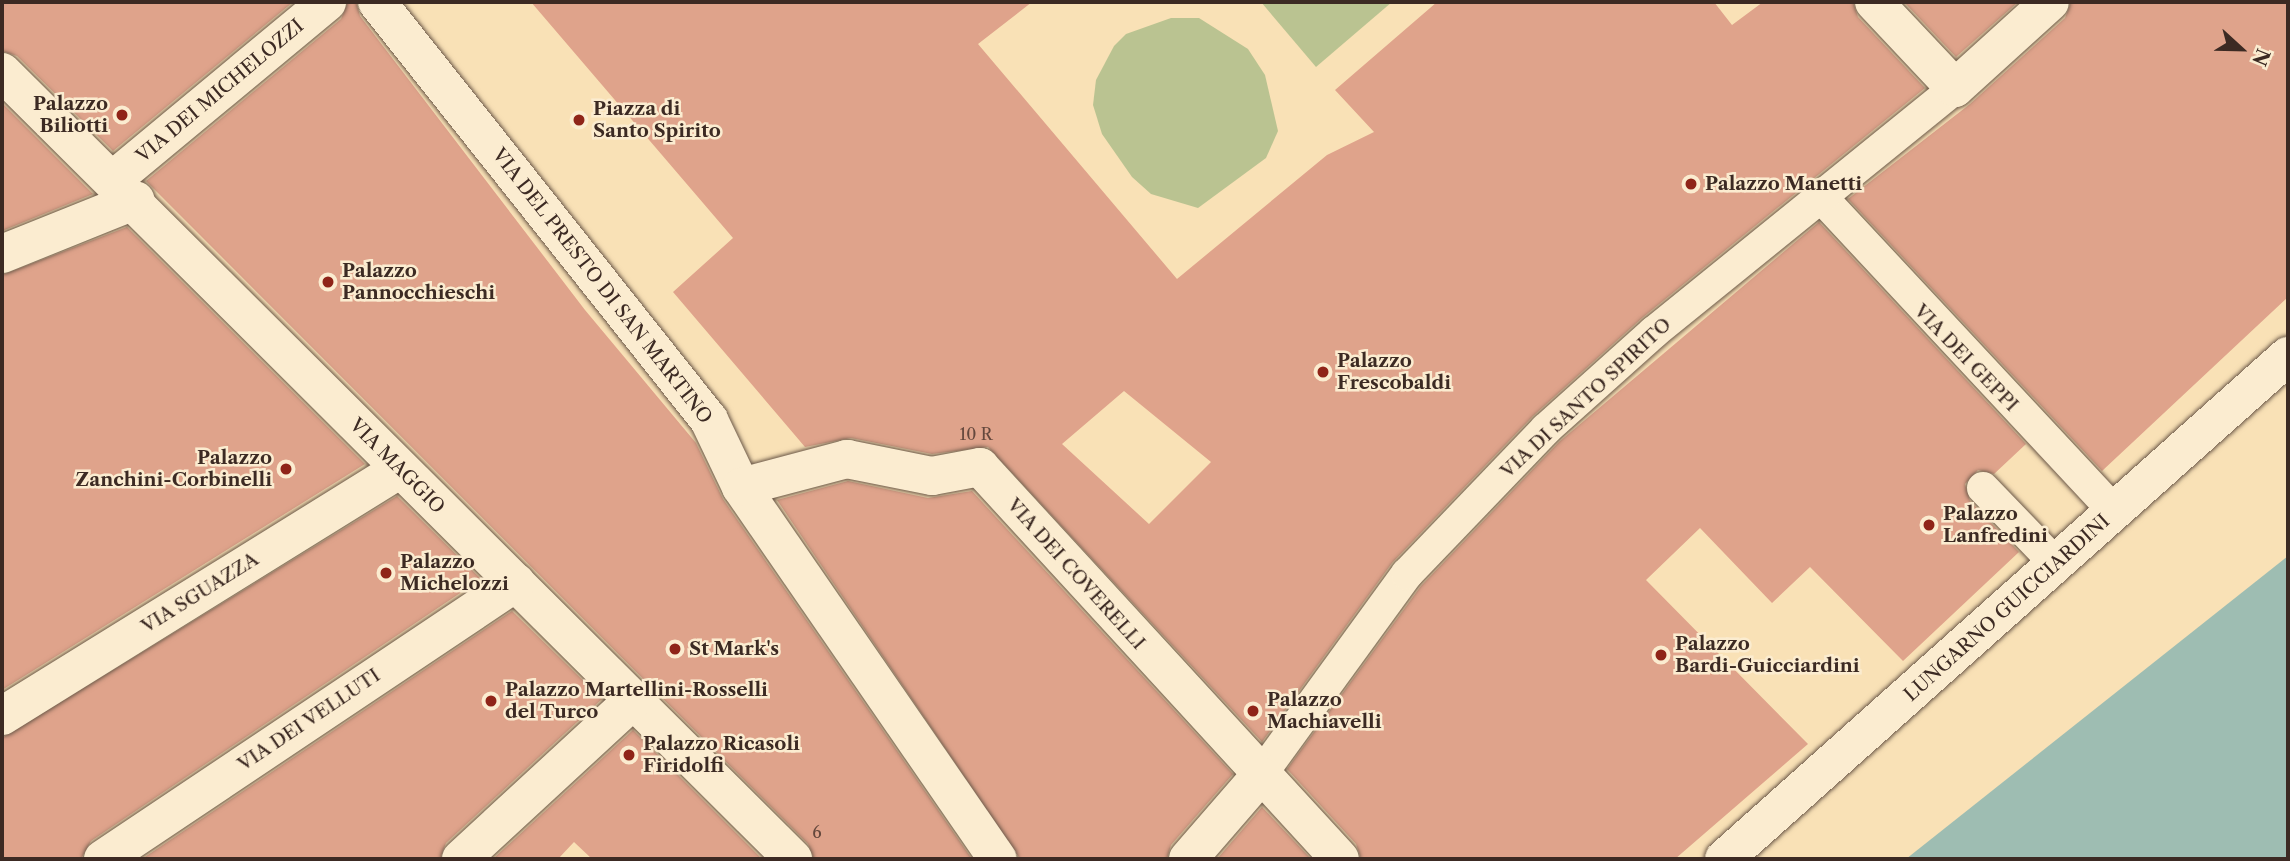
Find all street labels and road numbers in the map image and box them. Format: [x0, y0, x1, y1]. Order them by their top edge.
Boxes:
street label: VIA DEI MICHELOZZI [132, 14, 308, 168]
street label: VIA DEL PRESTO DI SAN MARTINO [487, 143, 717, 429]
street label: VIA DEI GEPPI [1909, 299, 2023, 417]
street label: VIA DI SANTO SPIRITO [1496, 313, 1676, 483]
street label: VIA MAGGIO [344, 413, 450, 519]
street label: VIA DEI COVERELLI [1002, 493, 1150, 655]
street label: LUNGARNO GUICCIARDINI [1900, 510, 2114, 706]
street label: VIA SGUAZZA [137, 548, 263, 638]
street label: VIA DEI VELLUTI [233, 664, 385, 776]

